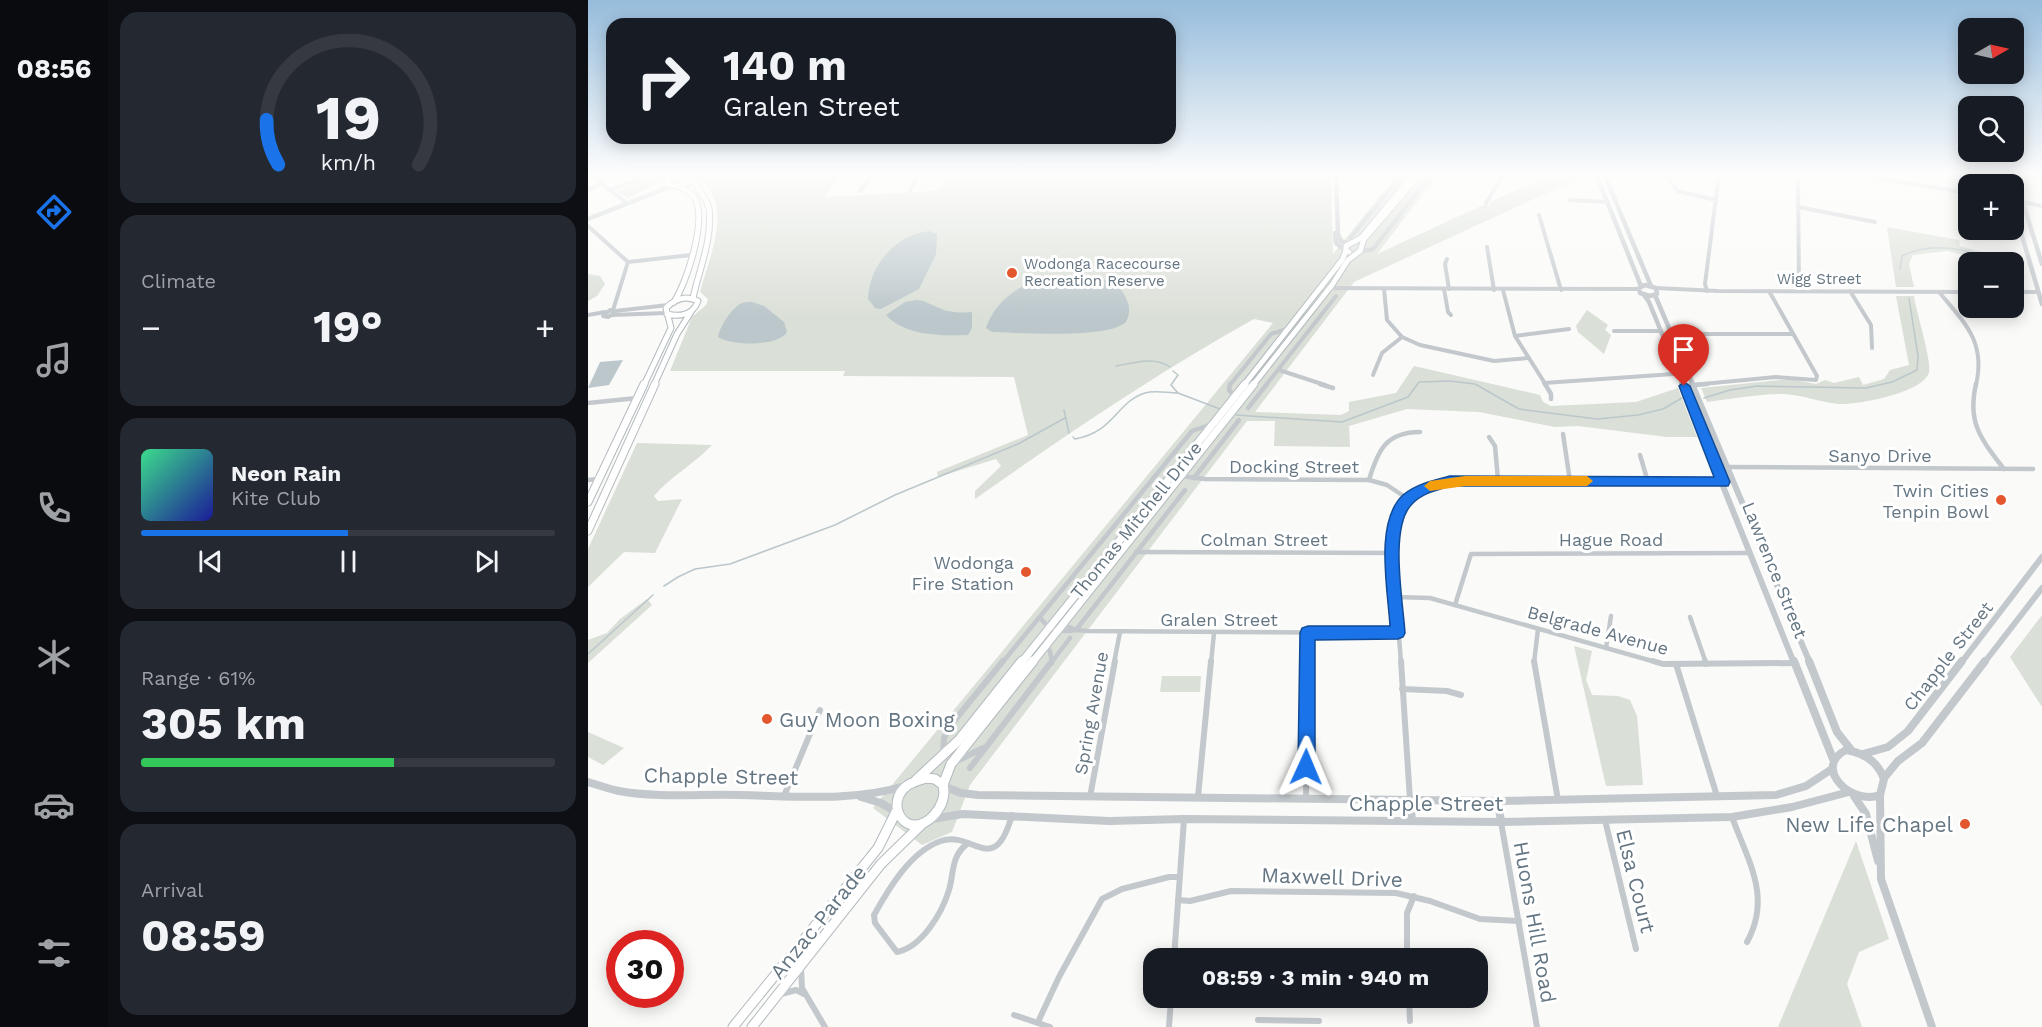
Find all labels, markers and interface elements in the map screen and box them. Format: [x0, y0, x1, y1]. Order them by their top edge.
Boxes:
north arrow [1958, 18, 2024, 84]
map controls [1958, 18, 2024, 318]
text: 140 m [723, 41, 847, 90]
icon: right [624, 42, 702, 120]
text: 08:56 [17, 53, 91, 85]
text: 19 [315, 81, 381, 154]
text: Gralen Street [723, 91, 900, 123]
button: search [1958, 96, 2024, 162]
text: km/h [320, 150, 376, 175]
button: + [1958, 174, 2024, 240]
icon: directions [33, 191, 75, 233]
button: − [1958, 252, 2024, 318]
place label: Wodonga Racecourse Recreation Reserve [1024, 255, 1180, 290]
marker: Wodonga Racecourse Recreation Reserve [1005, 266, 1019, 280]
text: Climate [141, 269, 216, 293]
street label: Wigg Street [1777, 270, 1862, 288]
text: 19° [313, 300, 383, 353]
text: − [141, 308, 161, 347]
text: + [535, 308, 555, 347]
pin [1658, 324, 1709, 386]
icon: arrive [1667, 333, 1700, 366]
icon: music [33, 339, 75, 381]
street label: Thomas Mitchell Drive [1066, 437, 1206, 603]
street label: Sanyo Drive [1828, 445, 1932, 466]
street label: Docking Street [1229, 456, 1359, 477]
text: Neon Rain [231, 461, 341, 486]
place label: Twin Cities Tenpin Bowl [1882, 480, 1989, 522]
text: Kite Club [231, 486, 321, 510]
icon: phone [33, 487, 75, 529]
marker: Twin Cities Tenpin Bowl [1994, 493, 2008, 507]
street label: Lawrence Street [1738, 499, 1812, 642]
street label: Colman Street [1200, 529, 1328, 550]
street label: Hague Road [1559, 529, 1663, 550]
icon: previous [194, 545, 227, 578]
icon: pause [332, 545, 365, 578]
icon: next [470, 545, 503, 578]
place label: Wodonga Fire Station [911, 552, 1014, 594]
marker: Wodonga Fire Station [1019, 565, 1033, 579]
street label: Chapple Street [1899, 597, 1997, 715]
street label: Belgrade Avenue [1525, 601, 1671, 659]
street label: Gralen Street [1160, 609, 1278, 630]
icon: climate [33, 636, 75, 678]
street label: Spring Avenue [1070, 650, 1112, 776]
text: Range · 61% [141, 666, 255, 690]
text: 305 km [141, 697, 306, 750]
place label: Guy Moon Boxing [779, 707, 955, 732]
marker: Guy Moon Boxing [760, 712, 774, 726]
position arrow [1274, 735, 1338, 799]
street label: Chapple Street [644, 762, 799, 790]
icon: car [33, 784, 75, 826]
street label: Chapple Street [1349, 791, 1503, 816]
place label: New Life Chapel [1785, 812, 1954, 837]
marker: New Life Chapel [1958, 817, 1972, 831]
street label: Elsa Court [1611, 826, 1661, 936]
street label: Huons Hill Road [1508, 839, 1562, 1005]
street label: Anzac Parade [765, 860, 871, 984]
street label: Maxwell Drive [1261, 862, 1403, 892]
text: Arrival [141, 878, 203, 902]
text: 08:59 [141, 909, 266, 962]
speed limit sign: 30 [606, 930, 684, 1008]
icon: filters [33, 932, 75, 974]
text: 08:59 · 3 min · 940 m [1202, 965, 1429, 990]

